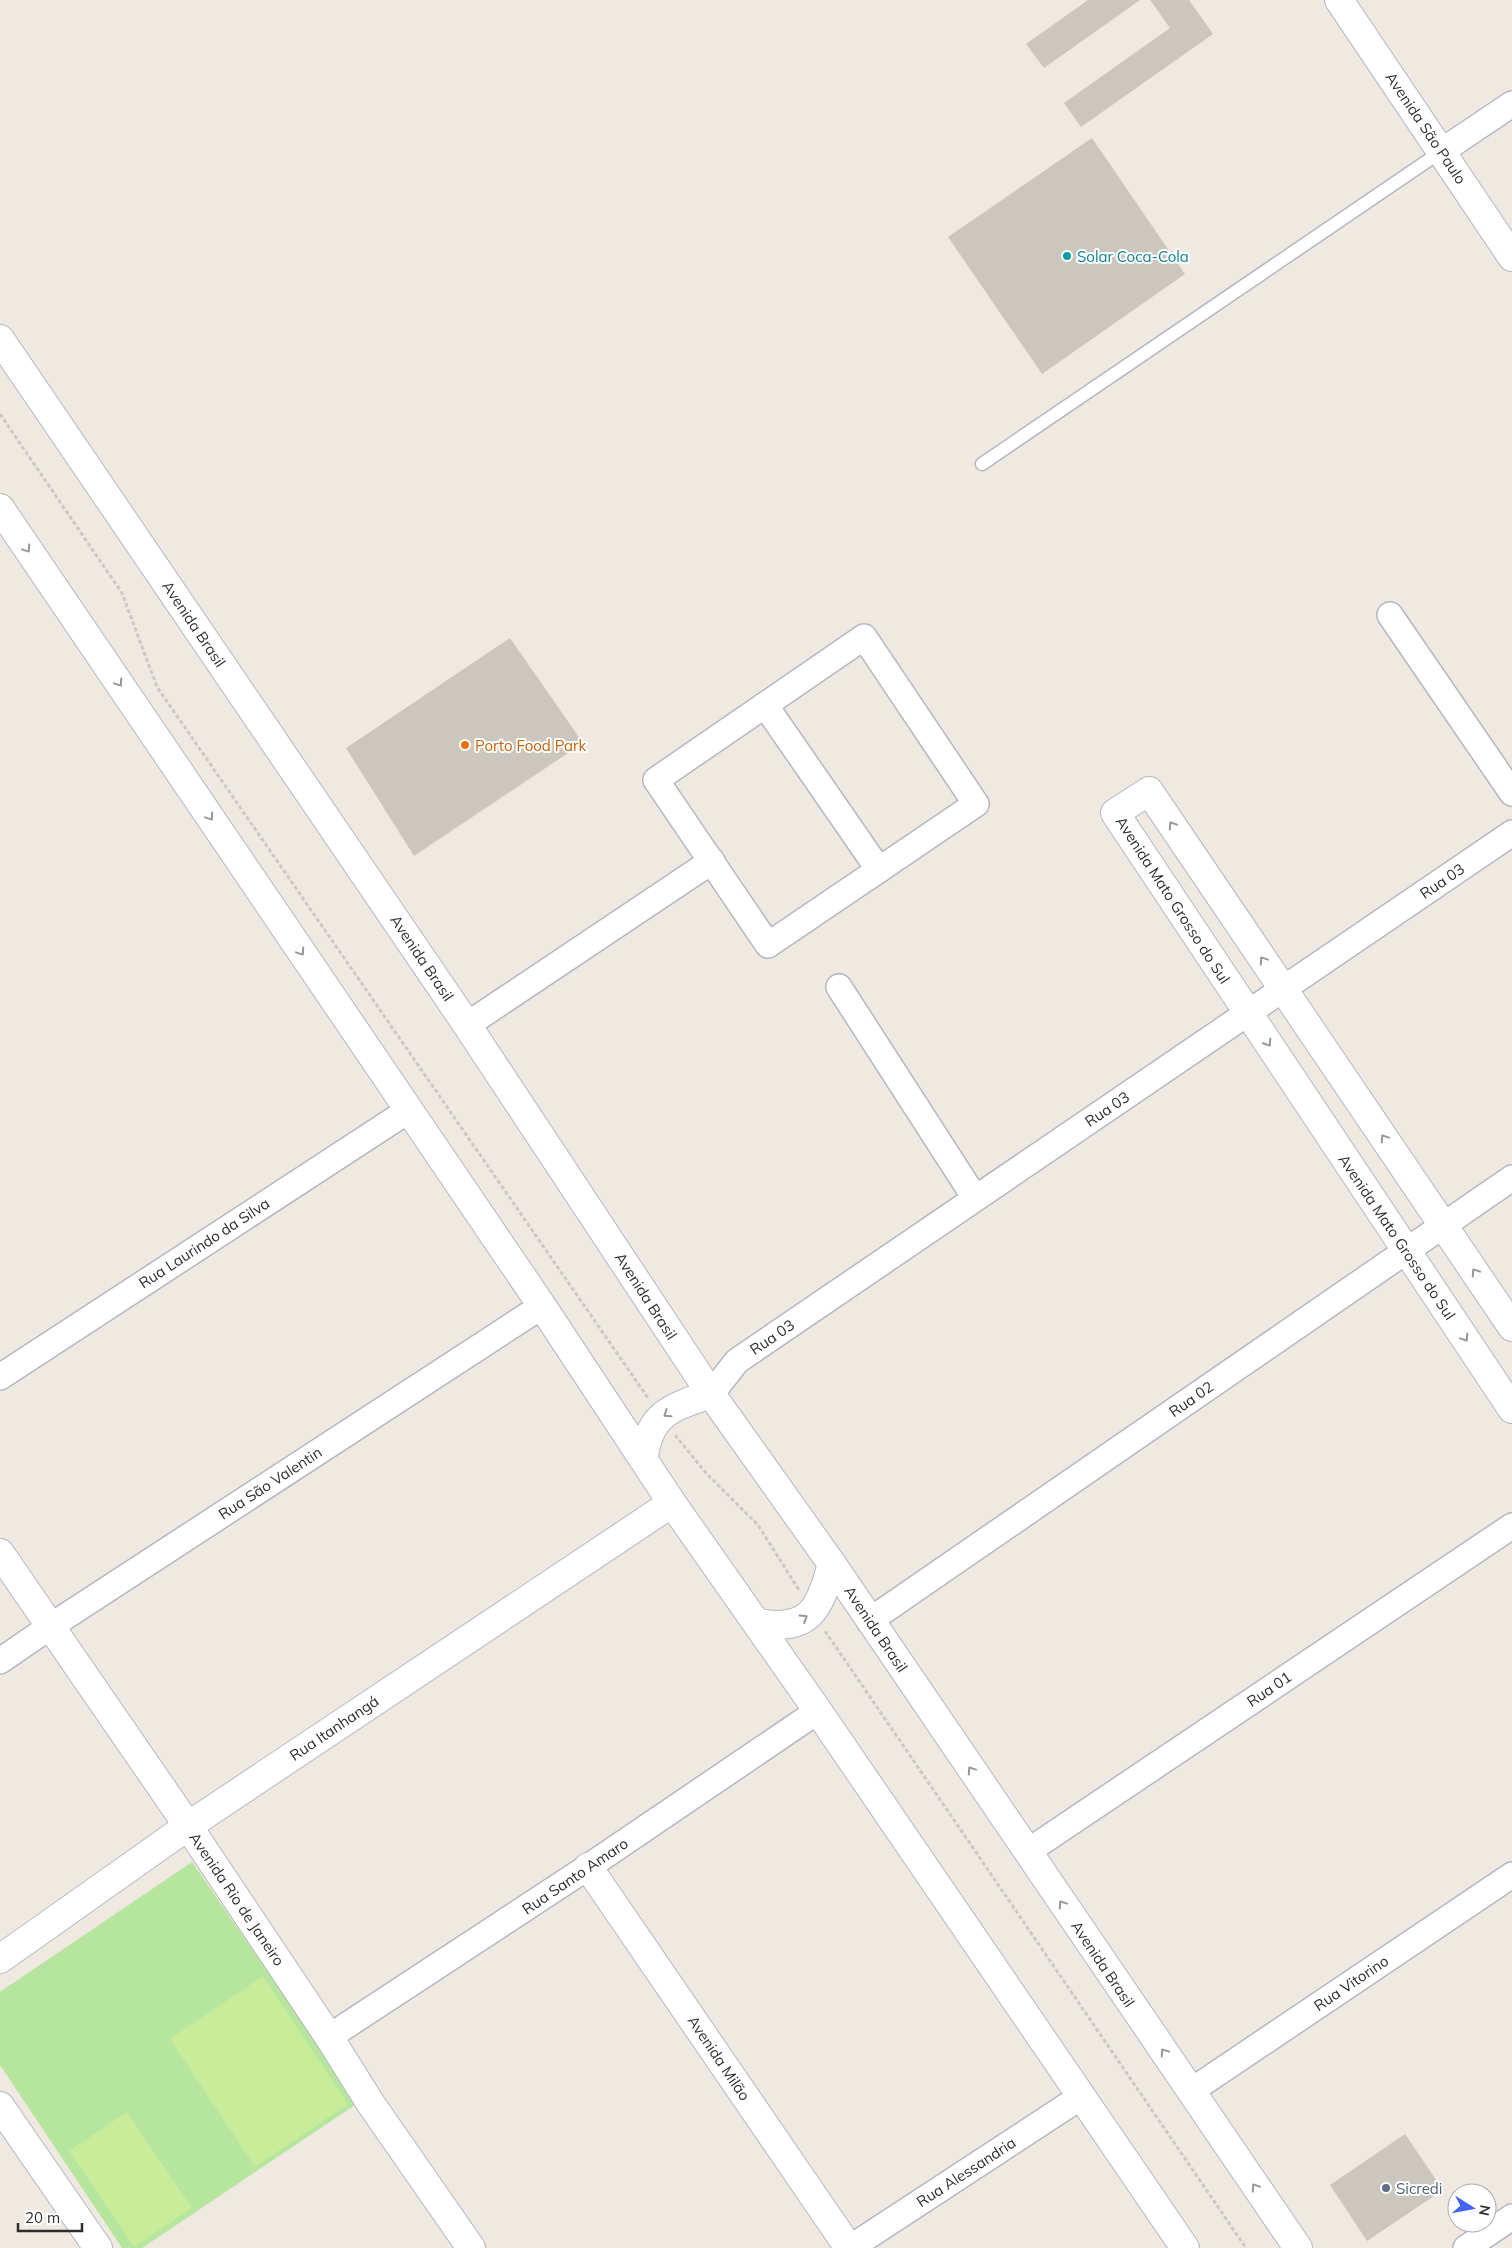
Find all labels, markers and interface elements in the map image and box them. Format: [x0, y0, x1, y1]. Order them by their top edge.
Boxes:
street label: Avenida São Paulo [1382, 68, 1470, 188]
place label: Solar Coca-Cola [1077, 247, 1189, 266]
marker: Solar Coca-Cola [1061, 250, 1073, 262]
one-way arrow [21, 543, 30, 552]
street label: Avenida Brasil [158, 577, 230, 671]
one-way arrow [113, 677, 122, 687]
place label: Porto Food Park [475, 736, 587, 755]
marker: Porto Food Park [459, 739, 471, 751]
one-way arrow [204, 812, 213, 821]
street label: Avenida Mato Grosso do Sul [1112, 813, 1234, 987]
one-way arrow [1169, 821, 1178, 831]
street label: Rua 03 [1416, 859, 1468, 903]
street label: Avenida Brasil [386, 911, 458, 1005]
one-way arrow [295, 946, 305, 955]
one-way arrow [1260, 956, 1269, 965]
one-way arrow [1262, 1037, 1271, 1047]
street label: Rua 03 [1081, 1087, 1133, 1131]
one-way arrow [1381, 1134, 1390, 1143]
street label: Avenida Mato Grosso do Sul [1334, 1151, 1460, 1323]
street label: Rua Laurindo da Silva [135, 1194, 273, 1292]
street label: Avenida Brasil [611, 1249, 681, 1343]
one-way arrow [1472, 1268, 1481, 1278]
street label: Rua 03 [746, 1315, 798, 1359]
one-way arrow [1459, 1333, 1468, 1342]
street label: Rua 02 [1165, 1377, 1217, 1421]
one-way arrow [663, 1408, 672, 1417]
street label: Rua São Valentin [215, 1442, 325, 1524]
street label: Avenida Brasil [840, 1582, 912, 1676]
one-way arrow [798, 1614, 807, 1624]
street label: Rua 01 [1243, 1667, 1295, 1711]
street label: Rua Itanhangá [286, 1691, 382, 1765]
one-way arrow [967, 1766, 977, 1775]
street label: Avenida Rio de Janeiro [185, 1829, 289, 1969]
street label: Rua Santo Amaro [518, 1833, 632, 1919]
one-way arrow [1059, 1900, 1068, 1910]
street label: Avenida Brasil [1067, 1917, 1139, 2011]
street label: Rua Vitorino [1310, 1951, 1392, 2015]
street label: Avenida Milão [684, 2012, 754, 2104]
one-way arrow [1161, 2048, 1170, 2058]
street label: Rua Alessandria [913, 2133, 1019, 2211]
place label: Sicredi [1396, 2179, 1442, 2198]
marker: Sicredi [1380, 2182, 1392, 2194]
one-way arrow [1252, 2183, 1261, 2193]
north arrow [1447, 2183, 1497, 2233]
scale bar [18, 2200, 81, 2232]
text: N [1475, 2204, 1495, 2217]
text: 20 m [25, 2208, 60, 2227]

